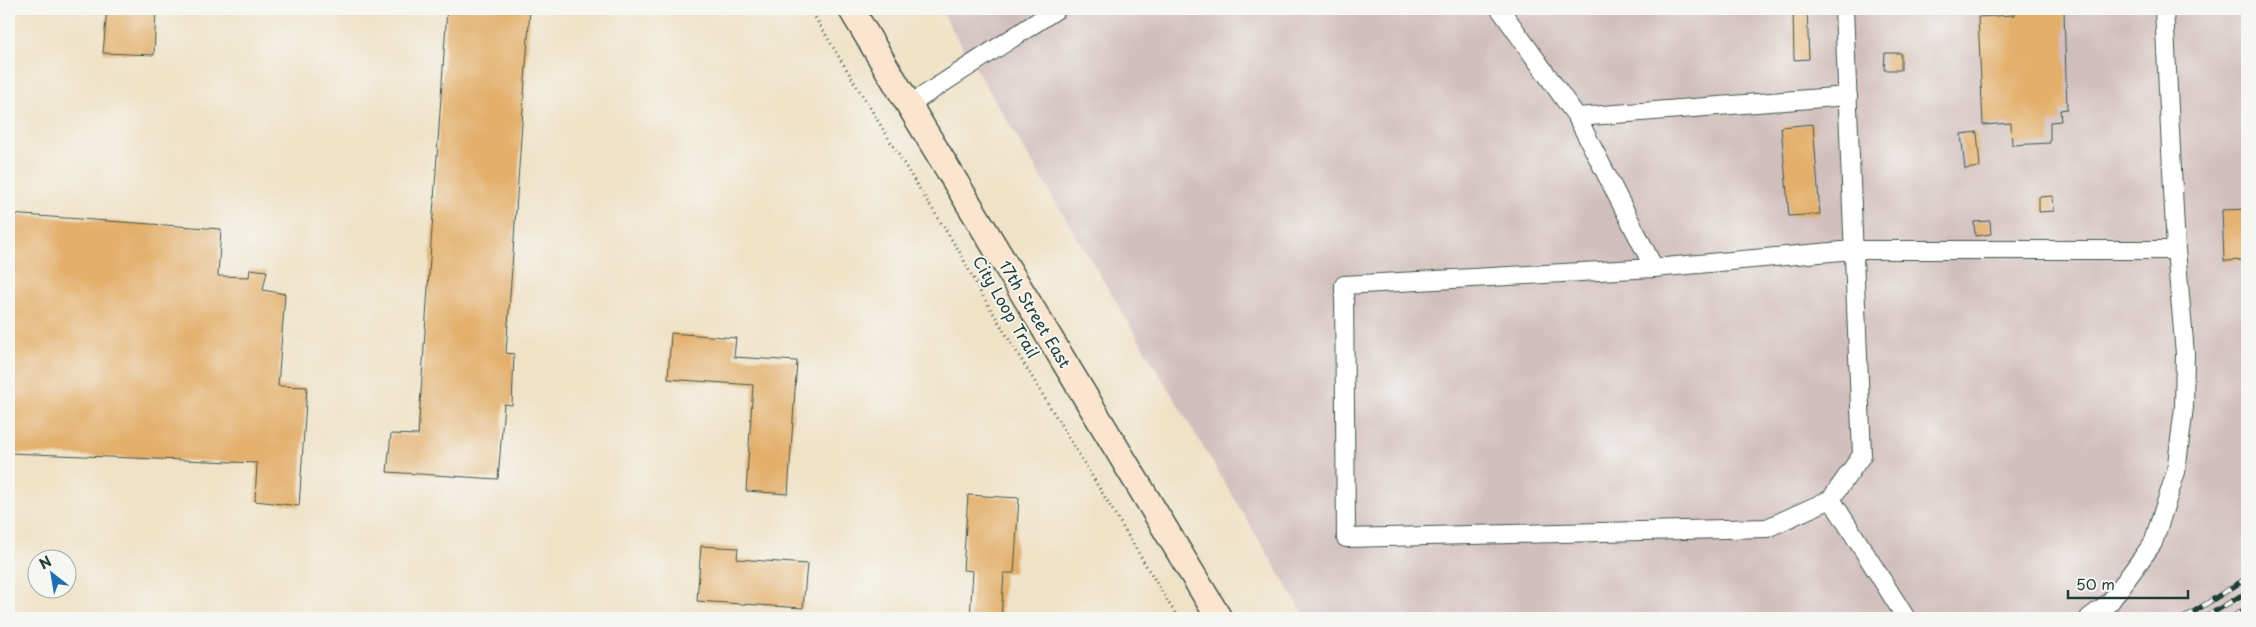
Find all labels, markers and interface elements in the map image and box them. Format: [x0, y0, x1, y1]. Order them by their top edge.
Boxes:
street label: City Loop Trail [968, 251, 1046, 362]
street label: 17th Street East [994, 255, 1078, 372]
north arrow [28, 550, 78, 600]
text: N [35, 551, 55, 574]
scale bar [2068, 567, 2188, 599]
text: 50 m [2076, 572, 2115, 595]

